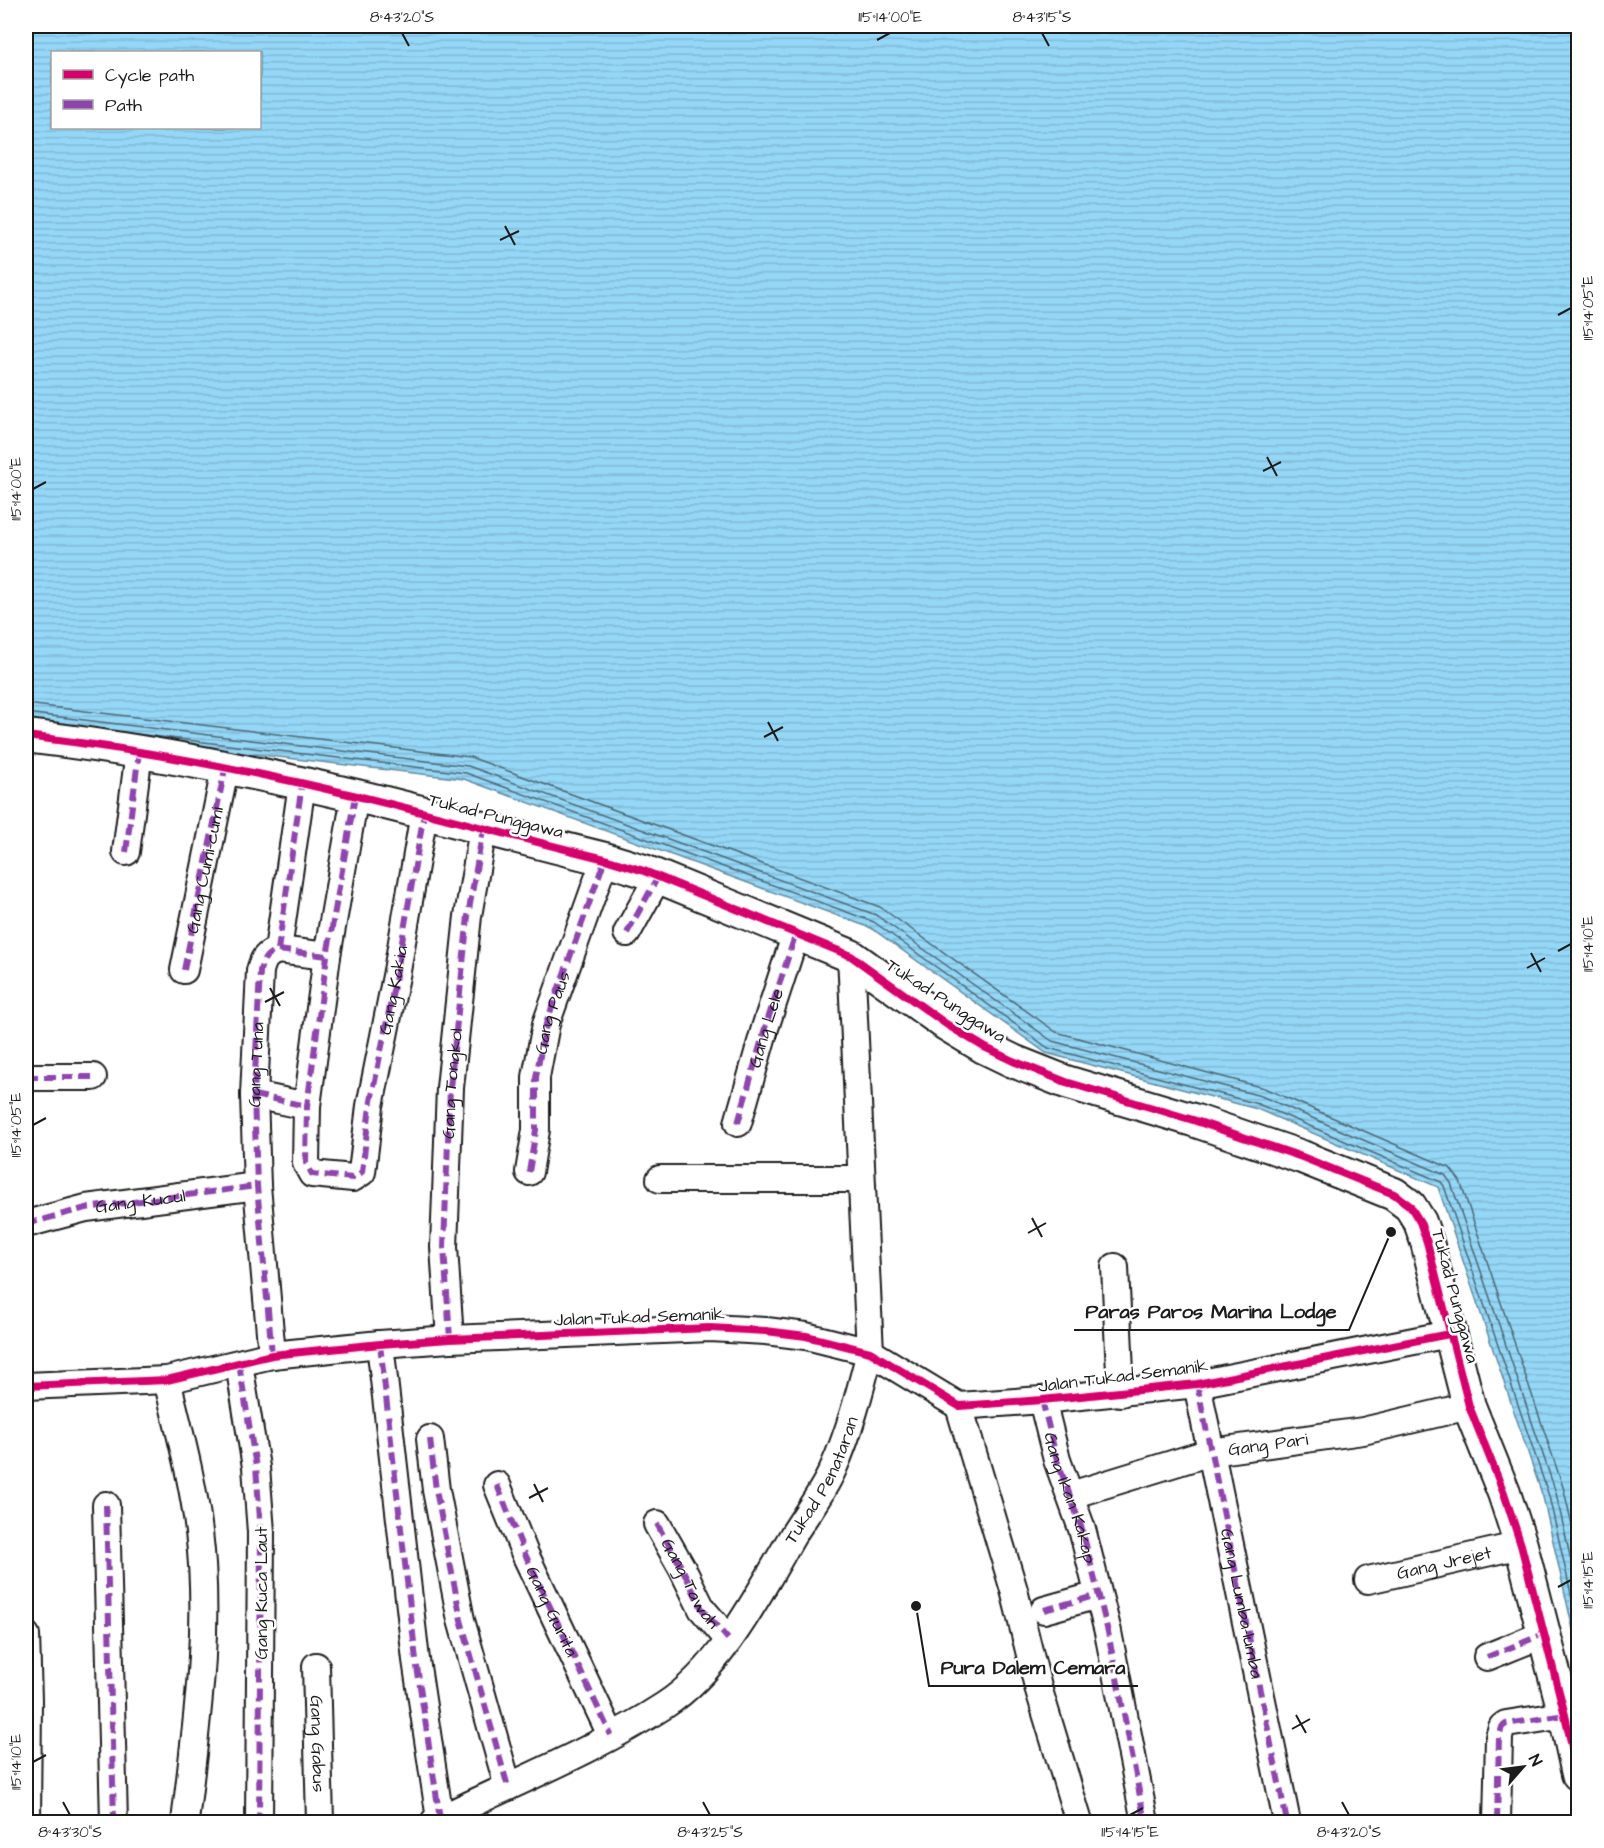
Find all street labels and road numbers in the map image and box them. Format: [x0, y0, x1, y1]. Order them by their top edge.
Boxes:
street label: Tukad Punggawa [426, 787, 566, 846]
street label: Gang Cumi-cumi [179, 804, 230, 936]
street label: Gang Kakia [372, 944, 414, 1037]
street label: Tukad Punggawa [881, 953, 1011, 1050]
street label: Gang Paus [528, 968, 576, 1056]
street label: Gang Lele [742, 985, 790, 1071]
street label: Gang Tuna [241, 1021, 270, 1108]
street label: Gang Tongkol [436, 1027, 469, 1139]
street label: Gang Kucul [94, 1183, 187, 1219]
street label: Tukad Punggawa [1424, 1226, 1485, 1366]
street label: Jalan Tukad Semanik [553, 1302, 725, 1332]
street label: Jalan Tukad Semanik [1037, 1353, 1209, 1399]
street label: Tukad Penataran [778, 1413, 864, 1549]
street label: Gang Pari [1226, 1426, 1310, 1462]
street label: Gang Ikan Kakap [1038, 1430, 1103, 1566]
street label: Gang Kuca Laut [249, 1526, 275, 1659]
street label: Gang Lumba-lumba [1214, 1526, 1270, 1681]
street label: Gang Tawah [655, 1533, 726, 1634]
street label: Gang Jrejet [1394, 1539, 1495, 1586]
street label: Gang Gurita [520, 1562, 585, 1661]
street label: Gang Gabus [304, 1695, 332, 1793]

